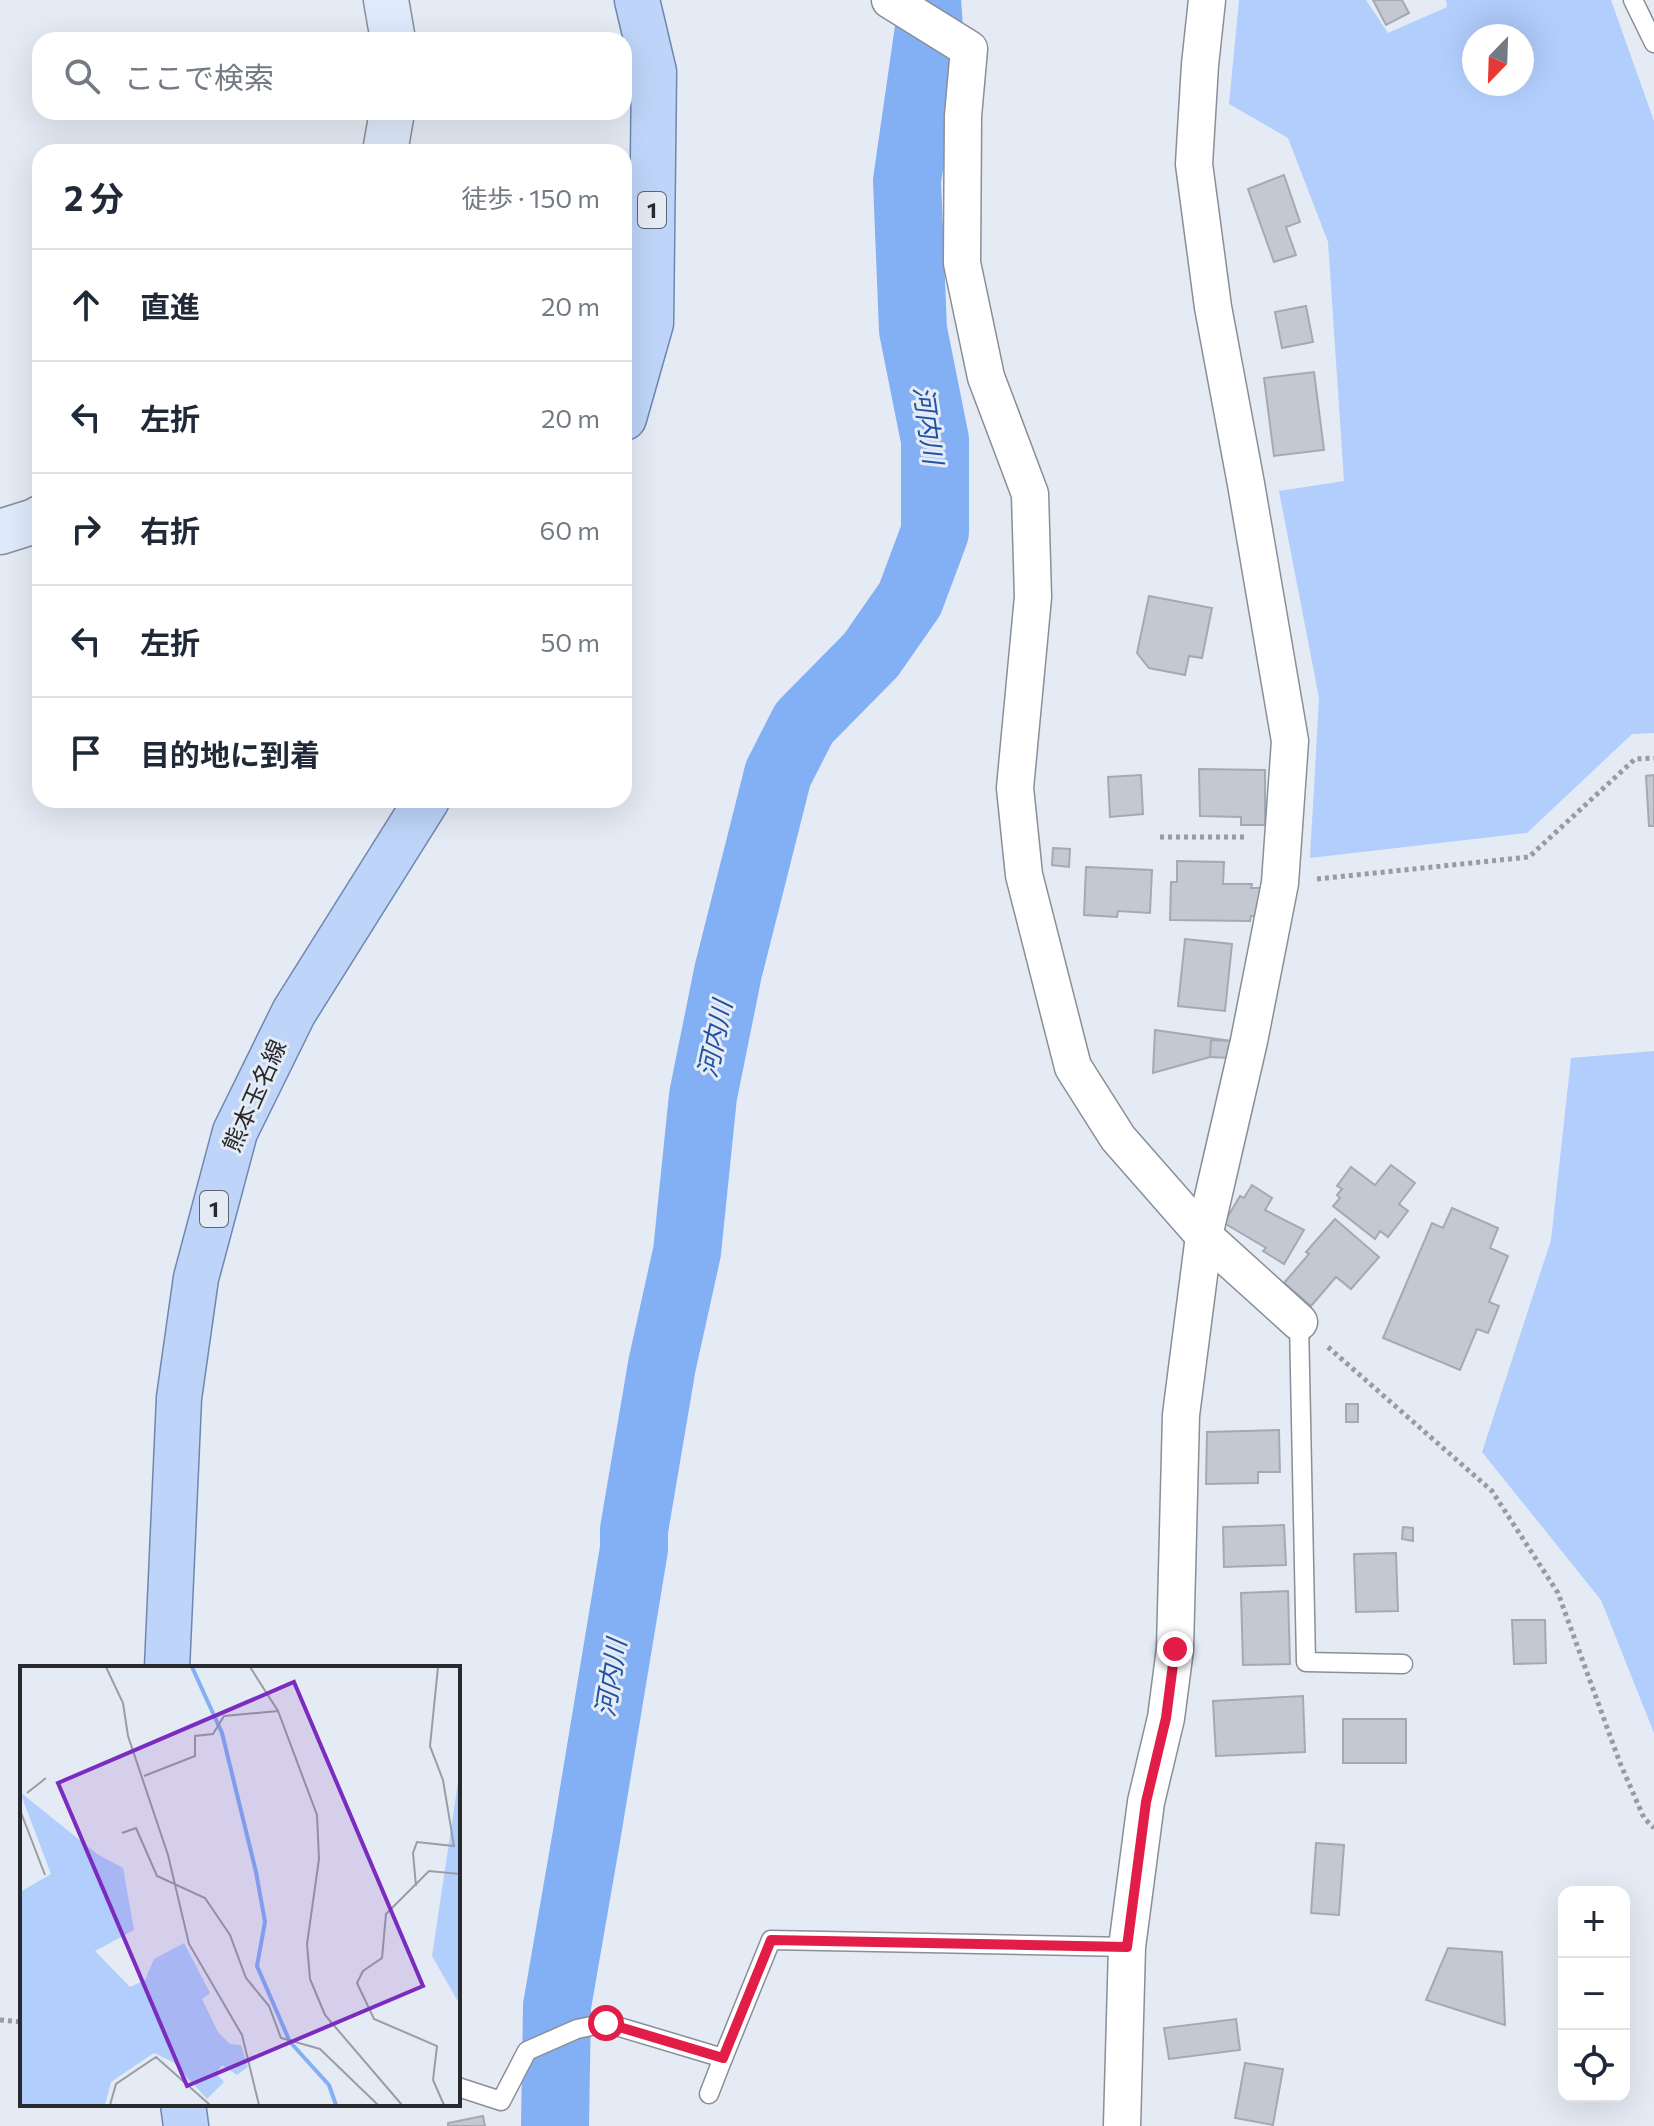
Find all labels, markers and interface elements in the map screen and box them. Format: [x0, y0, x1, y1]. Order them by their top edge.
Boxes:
north arrow [1462, 24, 1534, 96]
search box [32, 32, 632, 120]
icon: search [60, 54, 104, 98]
text: ここで検索 [124, 58, 274, 95]
text: 2 分 [64, 176, 124, 218]
text: 徒歩 · 150 m [461, 182, 600, 213]
road number: 1 [638, 192, 666, 228]
icon: ahead [64, 283, 108, 327]
text: 直進 [140, 287, 200, 324]
text: 20 m [541, 290, 600, 321]
water label: 河内川 [909, 384, 951, 469]
icon: left [64, 395, 108, 439]
text: 左折 [140, 399, 200, 436]
text: 20 m [541, 402, 600, 433]
icon: right [64, 507, 108, 551]
text: 右折 [140, 511, 200, 548]
text: 60 m [540, 514, 600, 545]
icon: left [64, 619, 108, 663]
text: 左折 [140, 623, 200, 660]
text: 50 m [540, 626, 600, 657]
icon: arrive [64, 731, 108, 775]
text: 目的地に到着 [140, 735, 320, 772]
water label: 河内川 [690, 994, 737, 1080]
street label: 熊本玉名線 [216, 1035, 291, 1156]
road number: 1 [200, 1191, 228, 1227]
route end [1157, 1631, 1193, 1667]
water label: 河内川 [588, 1634, 631, 1719]
inset map [20, 1666, 460, 2106]
map controls [1558, 1886, 1630, 2102]
button: + [1558, 1886, 1630, 1958]
button: − [1558, 1958, 1630, 2030]
route start [588, 2005, 624, 2041]
button: locate [1558, 2030, 1630, 2102]

